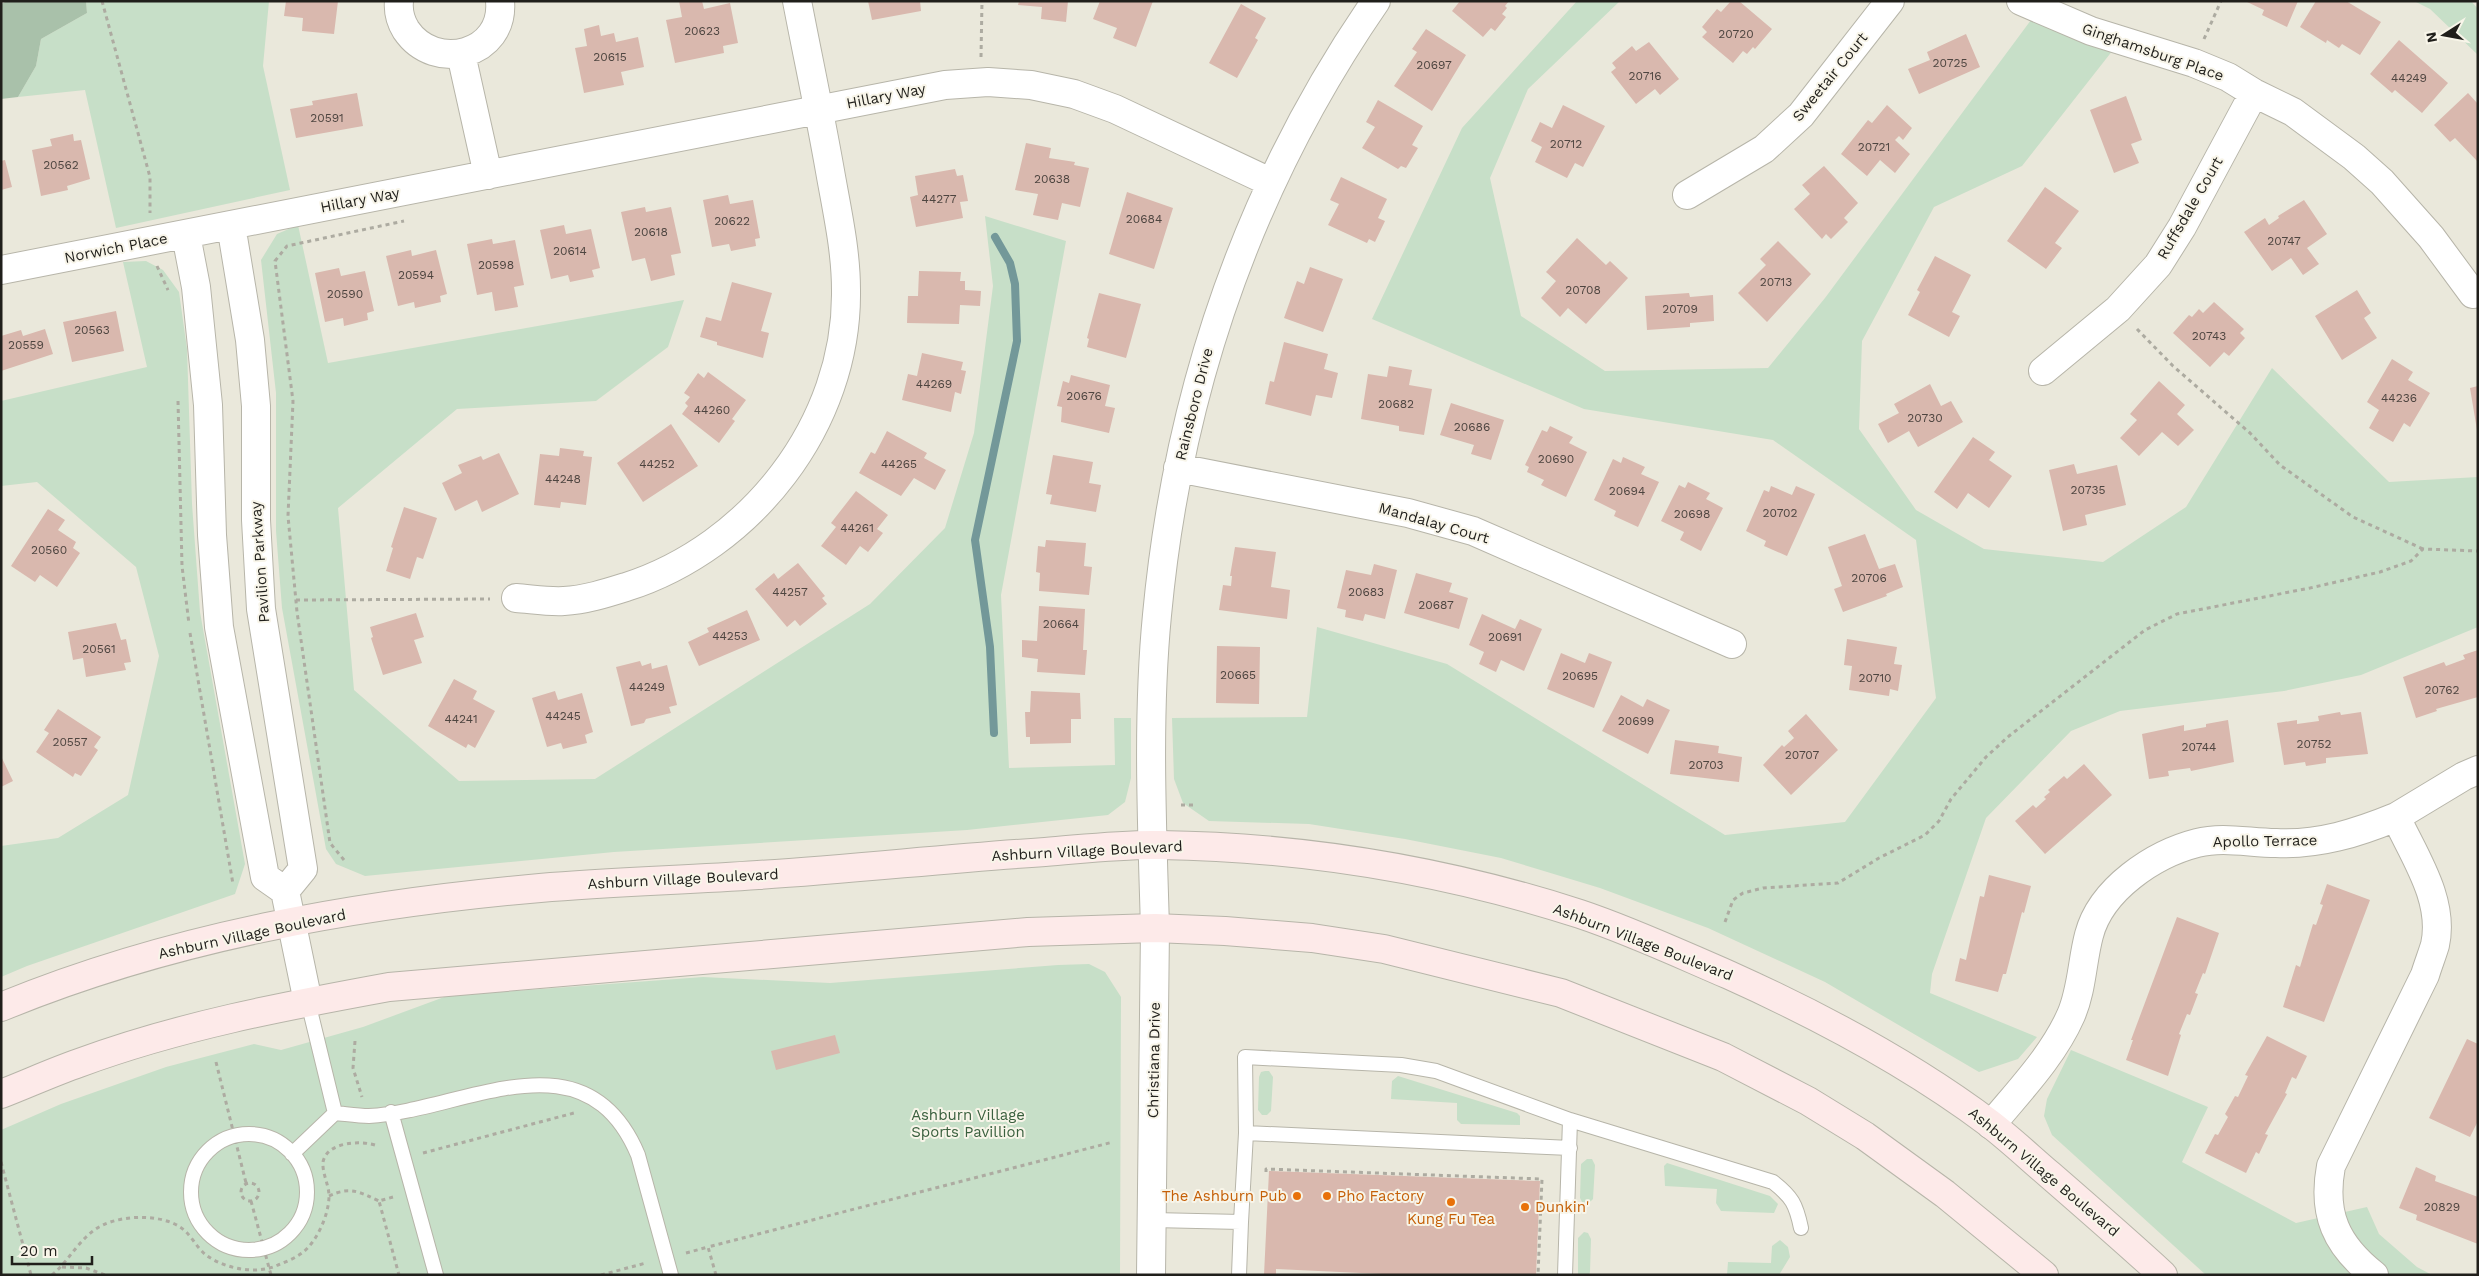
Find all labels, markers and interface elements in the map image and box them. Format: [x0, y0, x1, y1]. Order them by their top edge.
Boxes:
north arrow [2419, 10, 2469, 60]
street label: Ginghamsburg Place [2080, 19, 2226, 85]
house number: 20623 [684, 24, 720, 38]
house number: 20720 [1718, 27, 1754, 41]
street label: Sweetair Court [1789, 28, 1872, 125]
text: N [2422, 31, 2440, 44]
house number: 20615 [593, 50, 627, 64]
house number: 20725 [1933, 56, 1967, 70]
house number: 20697 [1416, 58, 1452, 72]
house number: 20716 [1629, 69, 1661, 83]
house number: 44249 [2391, 71, 2427, 85]
street label: Hillary Way [845, 79, 927, 113]
house number: 20591 [310, 111, 344, 125]
house number: 20712 [1550, 137, 1582, 151]
house number: 20721 [1858, 140, 1890, 154]
street label: Ruffsdale Court [2153, 153, 2227, 263]
house number: 20562 [43, 158, 79, 172]
house number: 20638 [1034, 172, 1070, 186]
street label: Hillary Way [319, 183, 401, 217]
house number: 44277 [922, 192, 957, 206]
house number: 20684 [1126, 212, 1162, 226]
house number: 20622 [714, 214, 750, 228]
house number: 20618 [634, 225, 668, 239]
street label: Norwich Place [63, 229, 169, 267]
house number: 20747 [2267, 234, 2301, 248]
house number: 20614 [553, 244, 587, 258]
house number: 20598 [478, 258, 514, 272]
house number: 20594 [398, 268, 434, 282]
house number: 20713 [1760, 275, 1792, 289]
house number: 20708 [1565, 283, 1601, 297]
house number: 20590 [327, 287, 363, 301]
house number: 20709 [1662, 302, 1698, 316]
house number: 20563 [74, 323, 110, 337]
house number: 20743 [2192, 329, 2226, 343]
house number: 20559 [8, 338, 44, 352]
street label: Rainsboro Drive [1171, 346, 1217, 462]
house number: 44269 [916, 377, 952, 391]
house number: 20676 [1066, 389, 1102, 403]
house number: 44236 [2381, 391, 2417, 405]
house number: 20682 [1378, 397, 1414, 411]
house number: 44260 [694, 403, 730, 417]
house number: 20730 [1907, 411, 1943, 425]
house number: 20686 [1454, 420, 1490, 434]
house number: 20690 [1538, 452, 1574, 466]
house number: 44252 [639, 457, 675, 471]
house number: 44265 [881, 457, 917, 471]
house number: 44248 [545, 472, 581, 486]
house number: 20735 [2071, 483, 2105, 497]
house number: 20694 [1609, 484, 1645, 498]
street label: Mandalay Court [1377, 499, 1492, 548]
street label: Pavilion Parkway [247, 500, 273, 623]
house number: 20702 [1762, 506, 1798, 520]
house number: 20698 [1674, 507, 1710, 521]
house number: 44261 [840, 521, 874, 535]
house number: 20560 [31, 543, 67, 557]
house number: 20706 [1851, 571, 1887, 585]
house number: 44257 [772, 585, 808, 599]
house number: 20683 [1348, 585, 1384, 599]
house number: 20687 [1418, 598, 1454, 612]
house number: 20664 [1043, 617, 1079, 631]
house number: 44253 [712, 629, 748, 643]
house number: 20691 [1488, 630, 1522, 644]
house number: 20561 [82, 642, 116, 656]
house number: 20665 [1220, 668, 1256, 682]
house number: 20695 [1562, 669, 1598, 683]
house number: 20710 [1858, 671, 1892, 685]
house number: 44249 [629, 680, 665, 694]
house number: 20762 [2424, 683, 2460, 697]
house number: 44245 [545, 709, 581, 723]
house number: 44241 [444, 712, 478, 726]
house number: 20699 [1618, 714, 1654, 728]
house number: 20557 [52, 735, 88, 749]
house number: 20752 [2297, 737, 2331, 751]
house number: 20744 [2182, 740, 2216, 754]
house number: 20707 [1785, 748, 1820, 762]
house number: 20703 [1689, 758, 1723, 772]
street label: Apollo Terrace [2212, 831, 2318, 851]
street label: Ashburn Village Boulevard [991, 837, 1183, 865]
street label: Ashburn Village Boulevard [587, 865, 779, 893]
street label: Ashburn Village Boulevard [1550, 899, 1736, 985]
street label: Ashburn Village Boulevard [157, 905, 347, 963]
street label: Christiana Drive [1144, 1002, 1164, 1118]
street label: Ashburn Village Boulevard [1965, 1104, 2123, 1240]
park label: Ashburn Village Sports Pavillion [911, 1106, 1025, 1141]
place label: The Ashburn Pub [1162, 1187, 1287, 1205]
place label: Pho Factory [1337, 1187, 1424, 1205]
marker: The Ashburn Pub [1291, 1190, 1303, 1202]
marker: Pho Factory [1321, 1190, 1333, 1202]
marker: Kung Fu Tea [1445, 1196, 1457, 1208]
place label: Dunkin' [1535, 1198, 1589, 1216]
house number: 20829 [2424, 1200, 2460, 1214]
marker: Dunkin' [1519, 1201, 1531, 1213]
place label: Kung Fu Tea [1407, 1210, 1496, 1228]
scale bar [12, 1234, 92, 1266]
text: 20 m [20, 1242, 58, 1260]

